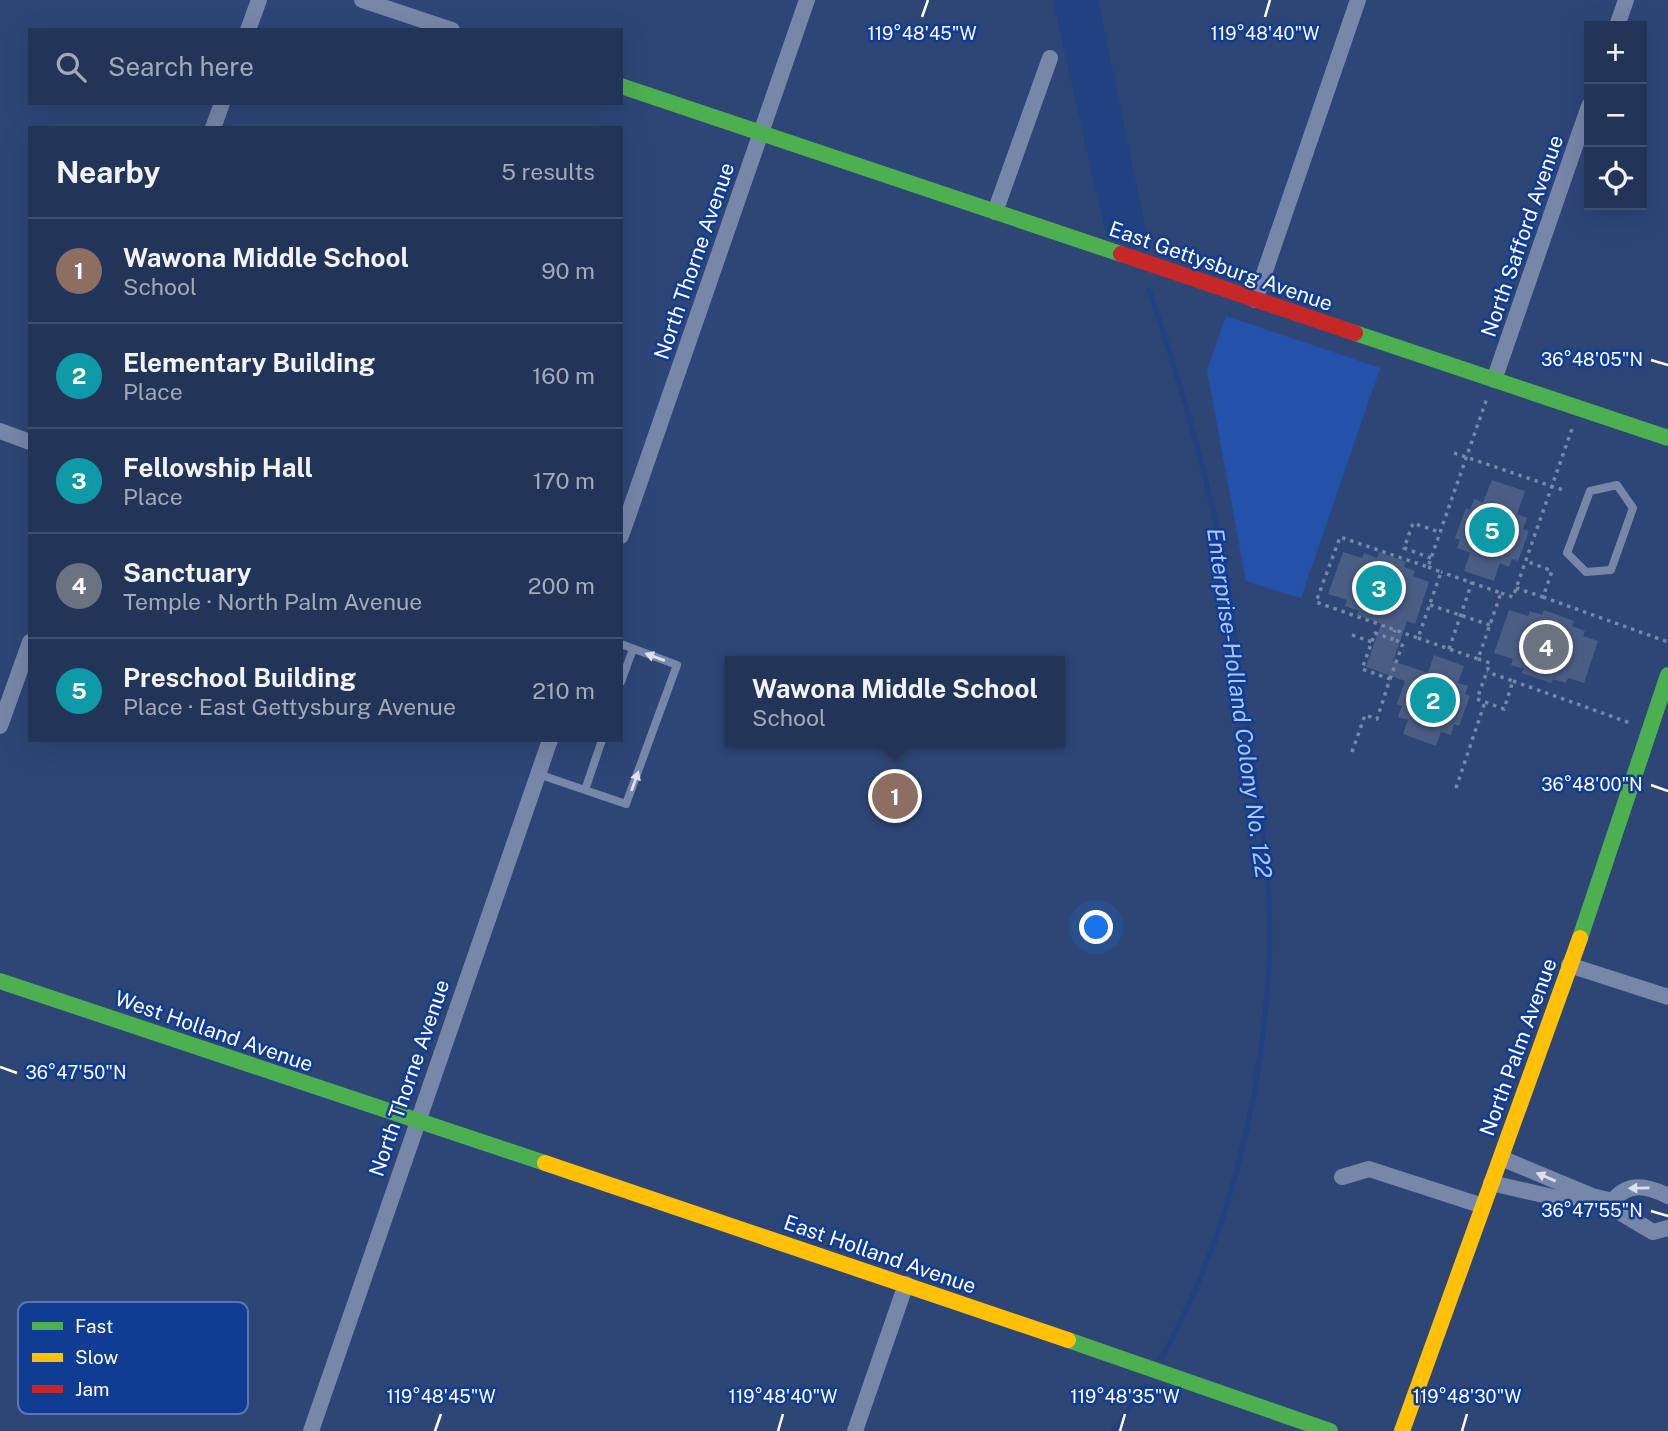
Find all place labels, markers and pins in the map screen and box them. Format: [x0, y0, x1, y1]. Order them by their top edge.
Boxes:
pin: 5 [1469, 504, 1515, 556]
pin: 3 [1356, 562, 1402, 614]
pin: 4 [1523, 621, 1569, 673]
pin: 2 [1410, 674, 1456, 726]
pin: 1 [872, 770, 918, 822]

